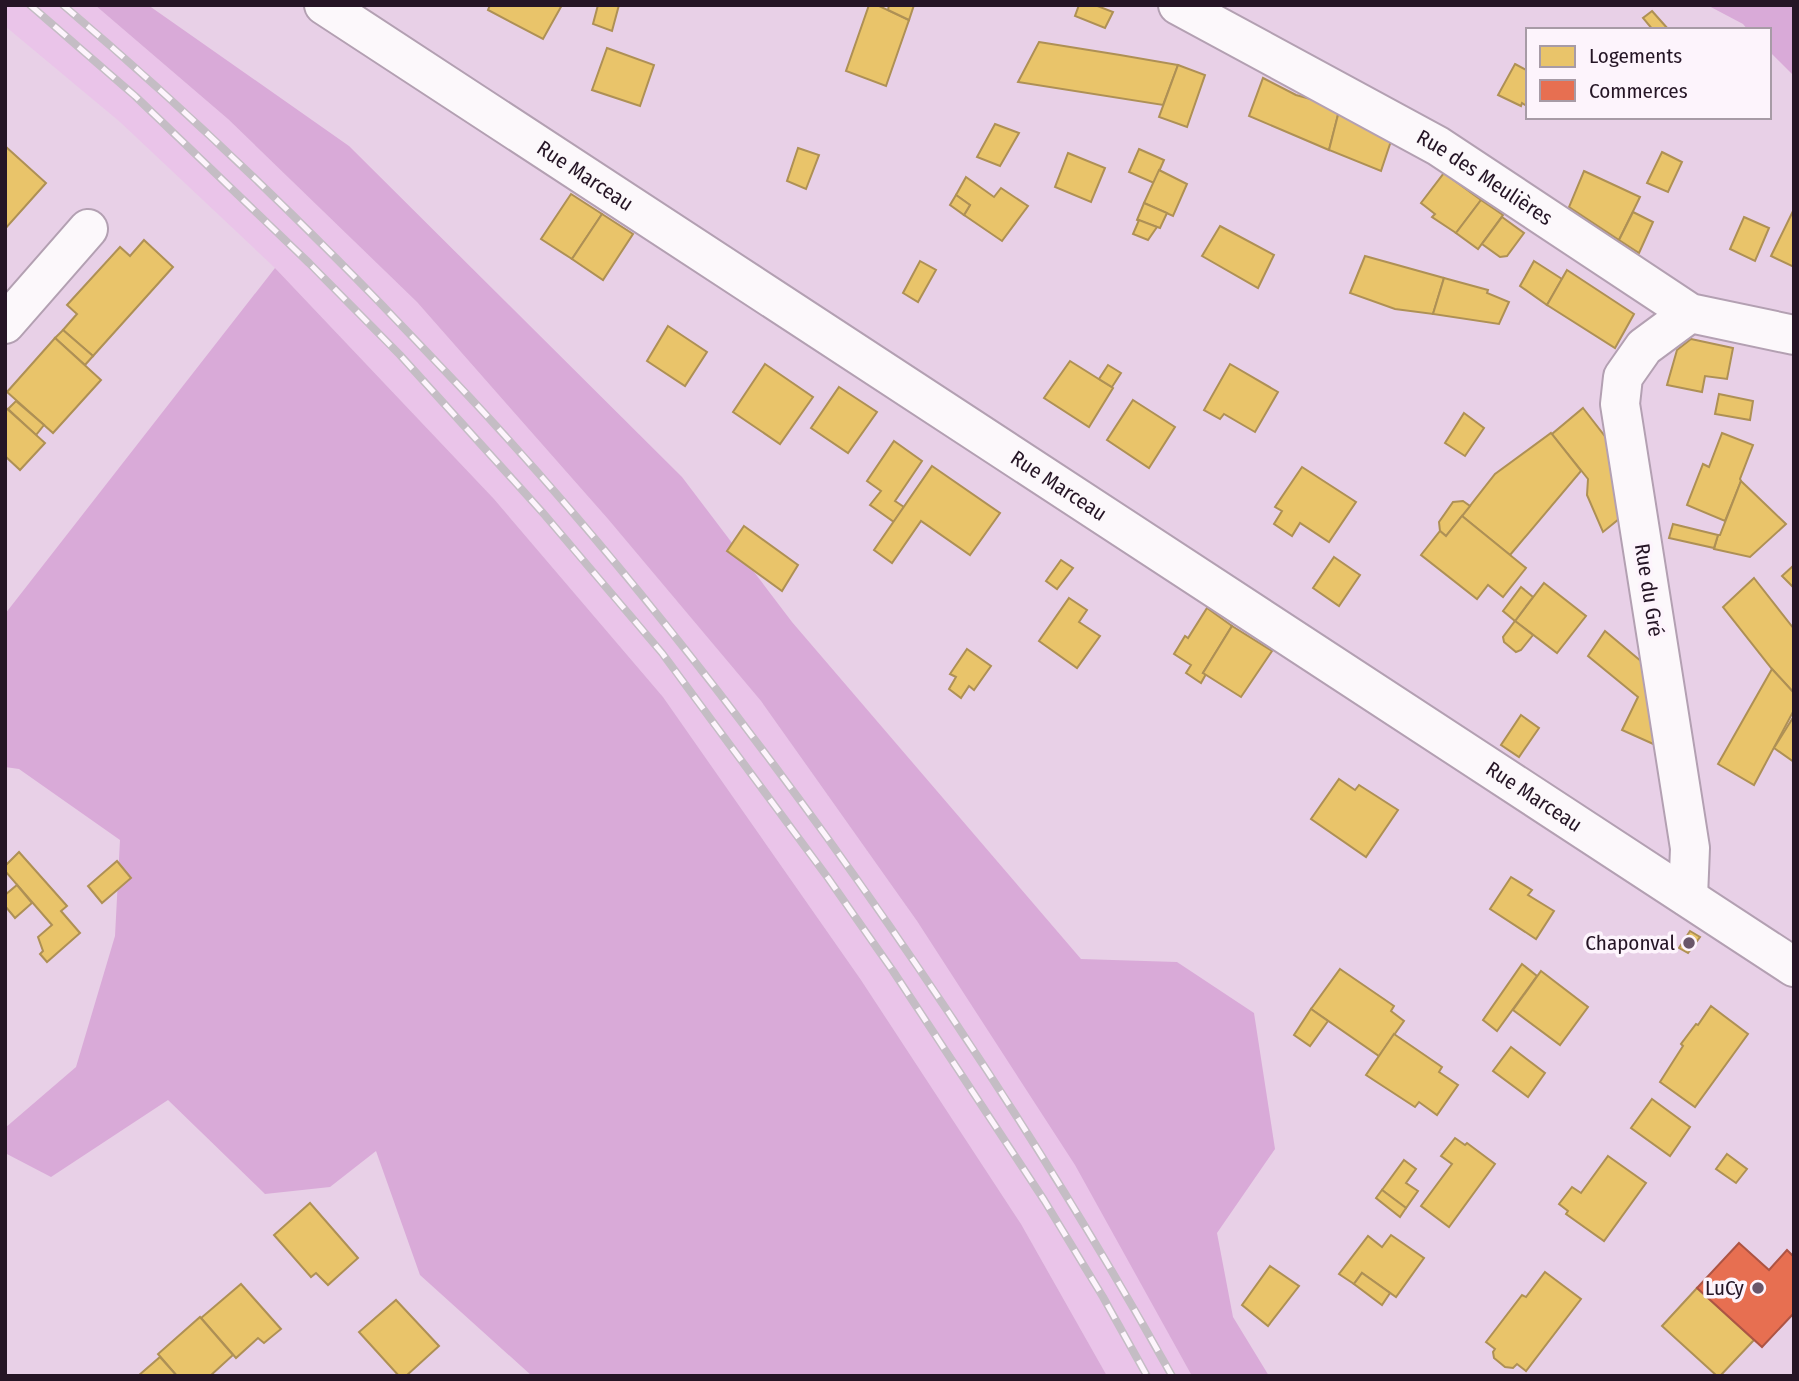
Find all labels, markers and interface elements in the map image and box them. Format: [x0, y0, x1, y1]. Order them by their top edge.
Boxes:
legend [1526, 28, 1771, 119]
text: Logements [1589, 43, 1682, 69]
text: Commerces [1589, 78, 1688, 104]
street label: Rue des Meulières [1412, 124, 1557, 231]
street label: Rue Marceau [532, 135, 638, 217]
street label: Rue Marceau [1006, 445, 1112, 527]
street label: Rue du Gré [1629, 542, 1669, 638]
street label: Rue Marceau [1481, 756, 1587, 838]
place label: Chaponval [1585, 930, 1675, 956]
marker: Chaponval [1681, 935, 1697, 951]
place label: LuCy [1705, 1275, 1745, 1301]
marker: LuCy [1750, 1280, 1766, 1296]

